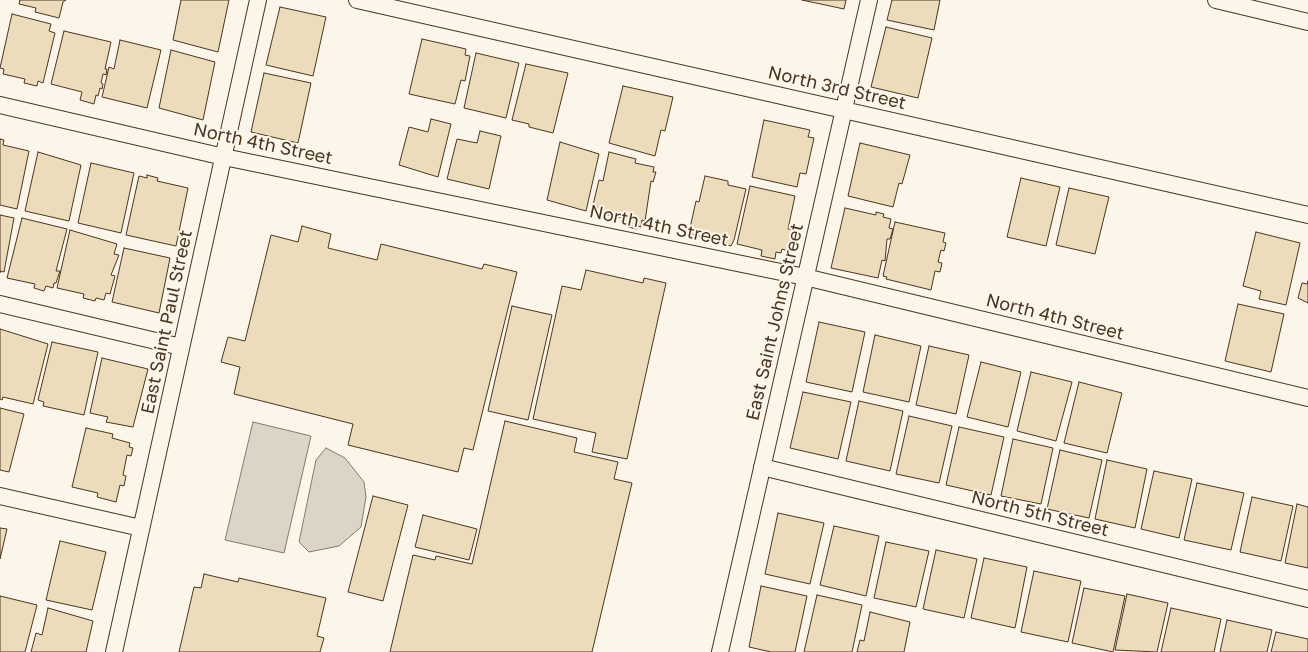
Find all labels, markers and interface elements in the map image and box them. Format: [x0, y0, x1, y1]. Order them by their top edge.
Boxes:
street label: North 3rd Street [766, 62, 908, 114]
street label: North 4th Street [191, 119, 335, 169]
street label: North 4th Street [587, 201, 731, 251]
street label: East Saint Johns Street [742, 221, 808, 423]
street label: East Saint Paul Street [137, 228, 197, 416]
street label: North 4th Street [984, 289, 1126, 345]
street label: North 5th Street [969, 486, 1111, 542]

